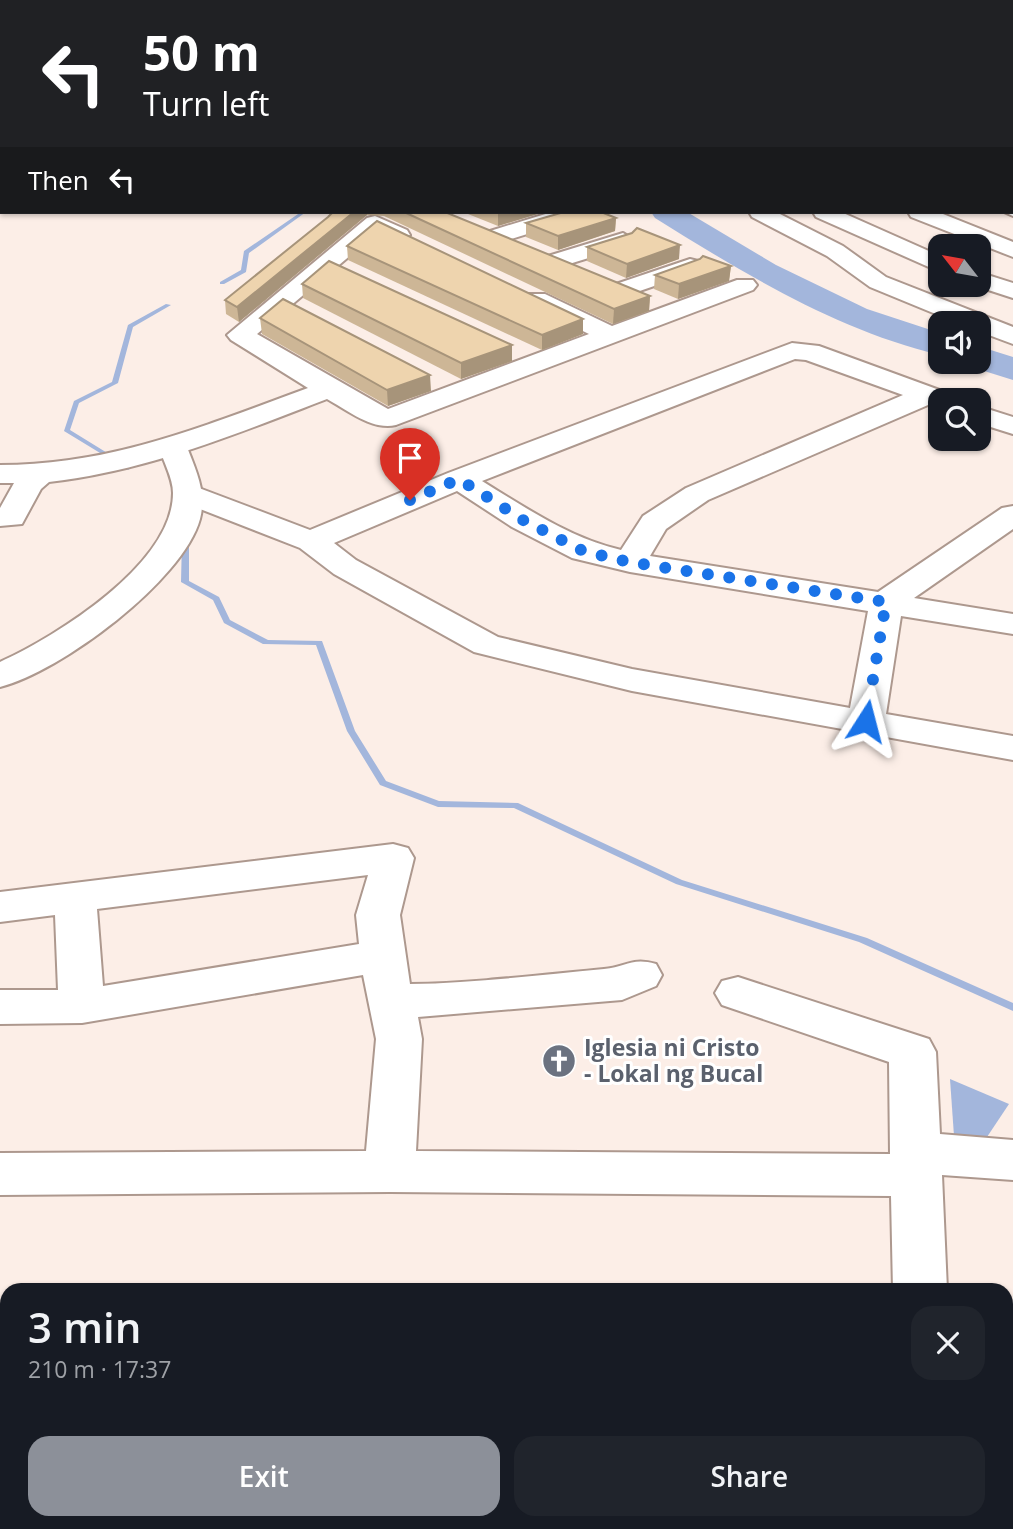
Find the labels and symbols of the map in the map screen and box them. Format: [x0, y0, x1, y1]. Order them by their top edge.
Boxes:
north arrow [928, 234, 990, 298]
pin [380, 428, 440, 500]
position arrow [829, 684, 903, 758]
place label: Iglesia ni Cristo - Lokal ng Bucal [584, 1031, 763, 1089]
church icon: Iglesia ni Cristo - Lokal ng Bucal [540, 1042, 578, 1080]

